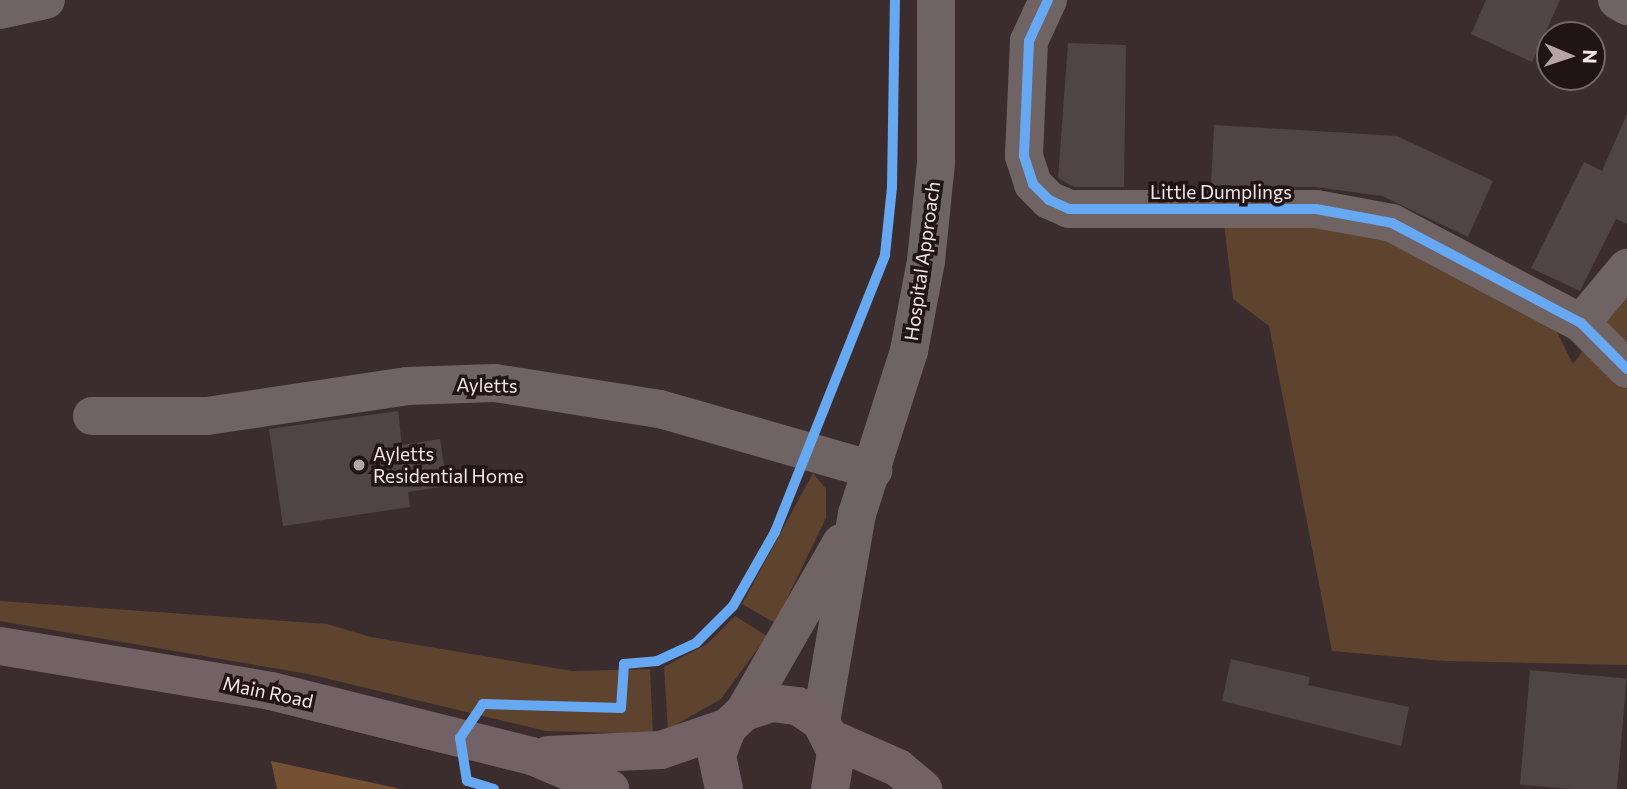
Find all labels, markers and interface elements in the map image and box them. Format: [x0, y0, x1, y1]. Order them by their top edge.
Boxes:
north arrow [1536, 21, 1606, 91]
text: N [1579, 49, 1602, 64]
street label: Hospital Approach [900, 180, 944, 342]
street label: Little Dumplings [1150, 181, 1292, 203]
street label: Ayletts [456, 373, 518, 397]
place label: Ayletts Residential Home [373, 443, 524, 487]
marker: Ayletts Residential Home [351, 457, 367, 473]
street label: Main Road [221, 671, 315, 713]

